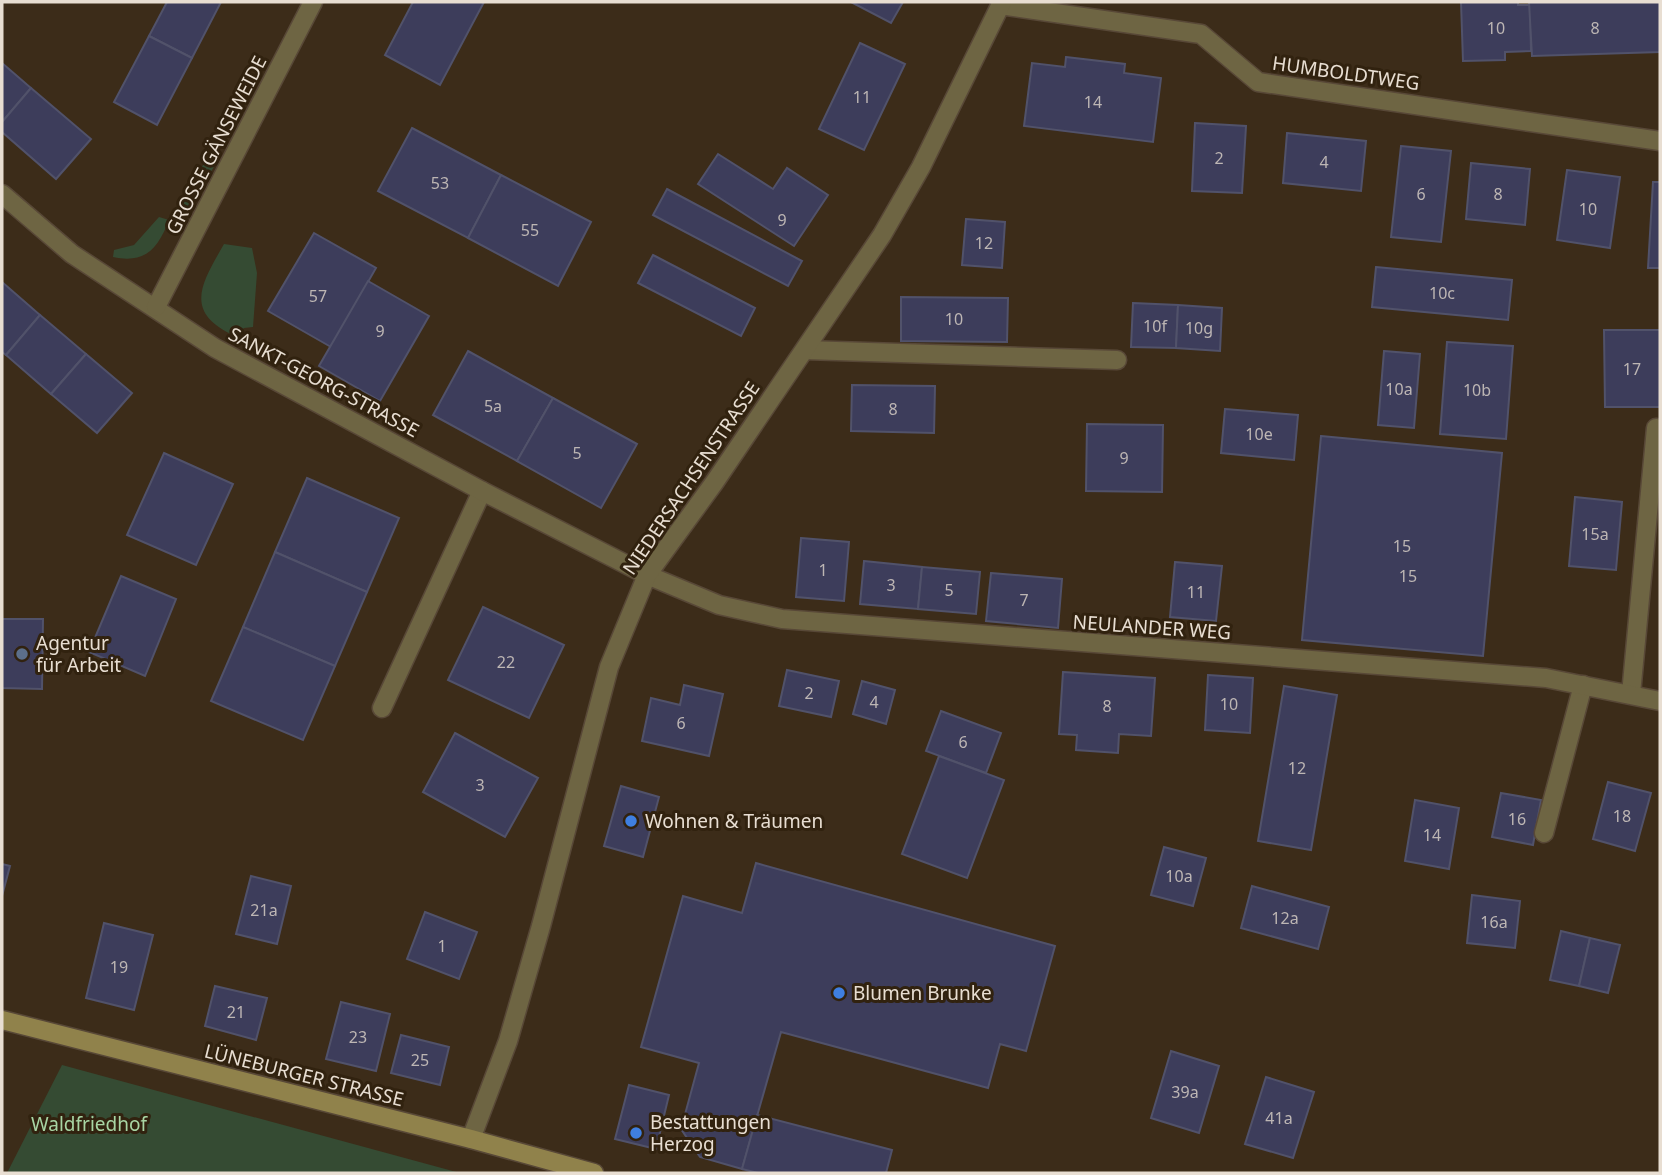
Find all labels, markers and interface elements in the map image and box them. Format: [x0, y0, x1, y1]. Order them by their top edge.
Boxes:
house number: 10 [1487, 17, 1505, 39]
house number: 8 [1590, 17, 1600, 39]
street label: HUMBOLDTWEG [1271, 50, 1421, 96]
street label: GROSSE GÄNSEWEIDE [160, 51, 272, 239]
house number: 11 [853, 86, 871, 108]
house number: 14 [1084, 91, 1102, 113]
house number: 2 [1214, 147, 1224, 169]
house number: 4 [1319, 151, 1329, 173]
house number: 53 [431, 172, 449, 194]
house number: 6 [1416, 183, 1426, 205]
house number: 8 [1493, 183, 1503, 205]
house number: 10 [1579, 198, 1597, 220]
house number: 9 [777, 209, 787, 231]
house number: 55 [521, 219, 539, 241]
house number: 12 [975, 232, 993, 254]
house number: 10c [1429, 282, 1455, 304]
house number: 57 [309, 285, 327, 307]
house number: 10 [945, 308, 963, 330]
house number: 10f [1143, 315, 1168, 337]
house number: 10g [1185, 317, 1213, 339]
house number: 9 [375, 320, 385, 342]
street label: SANKT-GEORG-STRASSE [224, 321, 424, 443]
house number: 17 [1623, 358, 1641, 380]
street label: NIEDERSACHSENSTRASSE [617, 376, 765, 580]
house number: 10a [1385, 378, 1413, 400]
house number: 10b [1463, 379, 1491, 401]
house number: 5a [484, 395, 502, 417]
house number: 8 [888, 398, 898, 420]
house number: 10e [1245, 423, 1273, 445]
house number: 5 [572, 442, 582, 464]
house number: 9 [1119, 447, 1129, 469]
house number: 15a [1581, 523, 1609, 545]
house number: 15 [1393, 535, 1411, 557]
house number: 1 [818, 559, 828, 581]
house number: 15 [1399, 565, 1417, 587]
house number: 3 [886, 574, 896, 596]
house number: 5 [944, 579, 954, 601]
house number: 11 [1187, 581, 1205, 603]
house number: 7 [1019, 589, 1029, 611]
street label: NEULANDER WEG [1072, 608, 1232, 646]
place label: Agentur für Arbeit [36, 630, 121, 678]
marker: Agentur für Arbeit [14, 646, 30, 662]
house number: 22 [497, 651, 515, 673]
house number: 2 [804, 682, 814, 704]
house number: 4 [869, 691, 879, 713]
house number: 10 [1220, 693, 1238, 715]
house number: 8 [1102, 695, 1112, 717]
house number: 6 [676, 712, 686, 734]
house number: 6 [958, 731, 968, 753]
house number: 12 [1288, 757, 1306, 779]
house number: 3 [475, 774, 485, 796]
house number: 18 [1613, 805, 1631, 827]
place label: Wohnen & Träumen [645, 808, 823, 834]
house number: 16 [1508, 808, 1526, 830]
marker: Wohnen & Träumen [623, 813, 639, 829]
house number: 14 [1423, 824, 1441, 846]
house number: 10a [1165, 865, 1193, 887]
house number: 21a [250, 899, 278, 921]
house number: 12a [1271, 907, 1299, 929]
house number: 16a [1480, 911, 1508, 933]
house number: 1 [437, 935, 447, 957]
house number: 19 [110, 956, 128, 978]
place label: Blumen Brunke [853, 980, 992, 1006]
marker: Blumen Brunke [831, 985, 847, 1001]
house number: 21 [227, 1001, 245, 1023]
house number: 23 [349, 1026, 367, 1048]
street label: LÜNEBURGER STRASSE [202, 1038, 406, 1112]
house number: 25 [411, 1049, 429, 1071]
house number: 39a [1171, 1081, 1199, 1103]
house number: 41a [1265, 1107, 1293, 1129]
place label: Bestattungen Herzog [650, 1109, 771, 1157]
park label: Waldfriedhof [31, 1111, 148, 1137]
marker: Bestattungen Herzog [628, 1125, 644, 1141]

